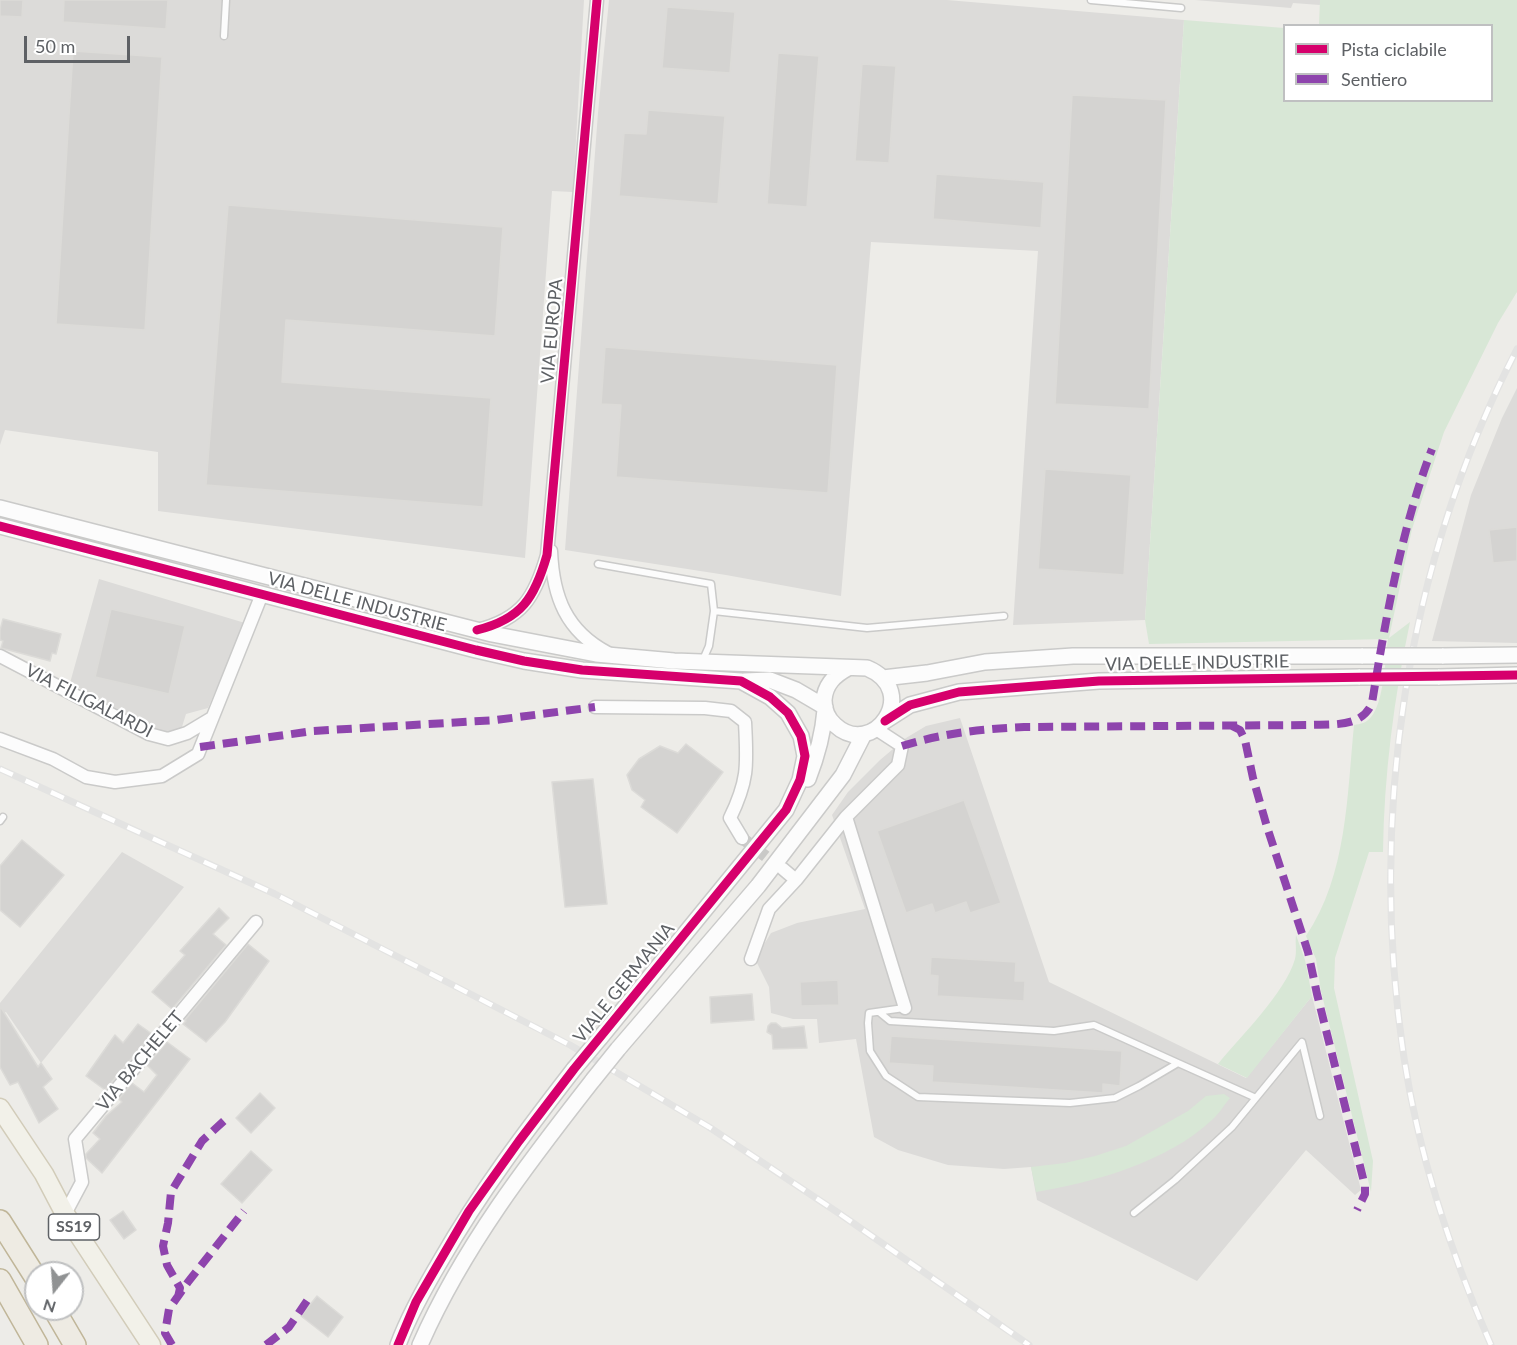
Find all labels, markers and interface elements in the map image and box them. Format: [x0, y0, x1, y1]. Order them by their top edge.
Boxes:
scale bar [27, 24, 134, 62]
legend [1283, 24, 1493, 102]
text: 50 m [35, 35, 75, 57]
text: Pista ciclabile [1341, 38, 1447, 60]
text: Sentiero [1341, 68, 1407, 90]
street label: VIA EUROPA [537, 278, 567, 384]
street label: VIA DELLE INDUSTRIE [265, 568, 449, 636]
street label: VIA DELLE INDUSTRIE [1105, 651, 1289, 675]
street label: VIA FILIGALARDI [22, 660, 156, 742]
street label: VIALE GERMANIA [569, 919, 679, 1047]
street label: VIA BACHELET [92, 1007, 188, 1115]
road number: SS19 [48, 1214, 100, 1240]
north arrow [24, 1261, 84, 1321]
text: N [41, 1296, 58, 1318]

